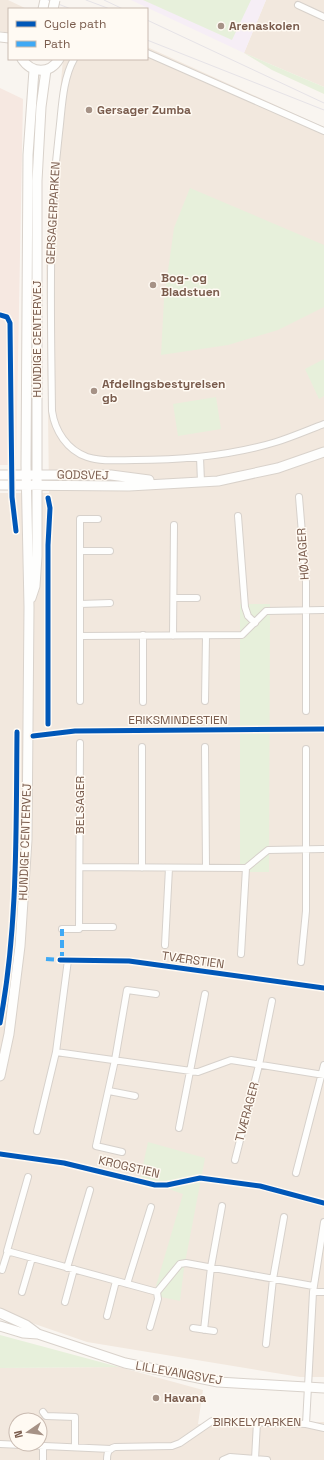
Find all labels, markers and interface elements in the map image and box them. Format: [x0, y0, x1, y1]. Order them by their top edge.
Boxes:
legend [8, 8, 148, 60]
text: Cycle path [44, 16, 106, 32]
place label: Arenaskolen [229, 18, 300, 34]
marker: Arenaskolen [216, 21, 226, 31]
text: Path [44, 36, 70, 52]
place label: Gersager Zumba [97, 102, 191, 118]
marker: Gersager Zumba [84, 105, 94, 115]
street label: GERSAGERPARKEN [42, 161, 64, 265]
place label: Bog- og Bladstuen [161, 270, 220, 300]
street label: HUNDIGE CENTERVEJ [29, 280, 45, 398]
marker: Bog- og Bladstuen [148, 280, 158, 290]
place label: Afdelingsbestyrelsen gb [102, 376, 226, 406]
marker: Afdelingsbestyrelsen gb [89, 386, 99, 396]
street label: GODSVEJ [57, 467, 109, 483]
street label: HØJAGER [293, 527, 313, 581]
street label: ERIKSMINDESTIEN [128, 712, 228, 728]
street label: BELSAGER [72, 776, 88, 834]
street label: HUNDIGE CENTERVEJ [15, 783, 35, 901]
street label: TVÆRSTIEN [161, 948, 225, 972]
street label: TVÆRAGER [231, 1080, 263, 1144]
street label: KROGSTIEN [97, 1152, 161, 1182]
street label: LILLEVANGSVEJ [134, 1357, 224, 1389]
place label: Havana [164, 1390, 206, 1406]
marker: Havana [151, 1393, 161, 1403]
north arrow [8, 1412, 48, 1452]
street label: BIRKELYPARKEN [213, 1414, 301, 1430]
text: N [11, 1429, 26, 1439]

